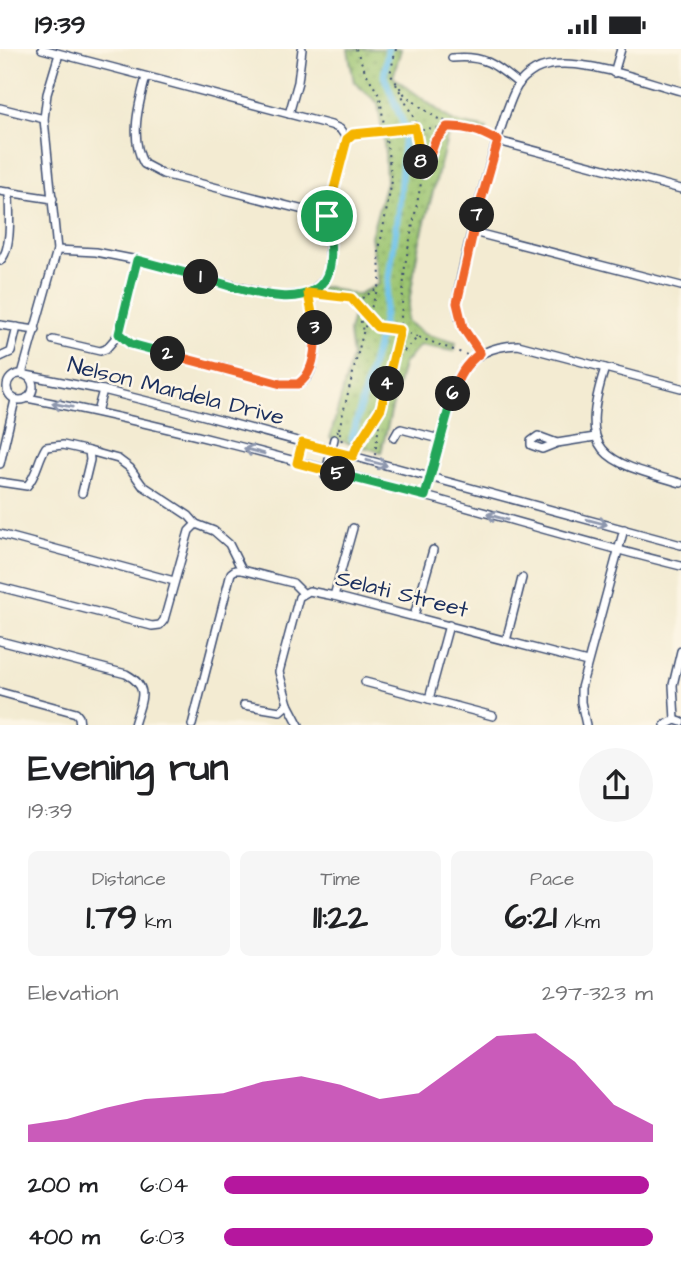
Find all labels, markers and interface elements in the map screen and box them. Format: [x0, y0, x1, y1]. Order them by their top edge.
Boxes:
text: 19:39 [35, 7, 86, 43]
pin: 8 [404, 145, 438, 179]
text: 8 [414, 148, 427, 175]
pin [297, 186, 357, 246]
icon: arrive [308, 197, 346, 235]
pin: 7 [460, 197, 494, 233]
text: 7 [471, 201, 482, 228]
pin: 1 [184, 259, 218, 295]
text: 1 [199, 263, 202, 290]
pin: 3 [298, 311, 332, 345]
text: 3 [310, 314, 319, 341]
pin: 2 [150, 337, 186, 371]
text: 2 [162, 340, 173, 367]
street label: Nelson Mandela Drive [64, 349, 288, 433]
pin: 4 [370, 367, 404, 401]
text: 4 [380, 370, 393, 397]
pin: 6 [435, 377, 470, 411]
text: 6 [447, 380, 458, 407]
one-way arrow [51, 398, 74, 411]
one-way arrow [243, 444, 265, 457]
pin: 5 [320, 457, 356, 491]
one-way arrow [365, 457, 388, 470]
text: 5 [331, 460, 344, 487]
one-way arrow [486, 509, 508, 522]
one-way arrow [586, 516, 608, 529]
street label: Selati Street [332, 562, 472, 626]
text: Evening run [28, 743, 229, 795]
button: share [579, 748, 653, 822]
text: 19:39 [28, 795, 73, 827]
text: Distance [92, 866, 166, 893]
text: Time [321, 866, 360, 893]
text: Pace [530, 866, 574, 893]
text: 1.79 [86, 893, 137, 942]
text: 11:22 [313, 893, 368, 942]
text: 6:21 [505, 893, 557, 942]
text: km [137, 909, 171, 936]
text: /km [557, 909, 600, 936]
text: Elevation [28, 977, 119, 1009]
text: 297–323 m [542, 977, 653, 1009]
text: 200 m [28, 1169, 97, 1201]
text: 6:04 [140, 1169, 188, 1201]
text: 400 m [28, 1221, 100, 1253]
text: 6:03 [140, 1221, 184, 1253]

